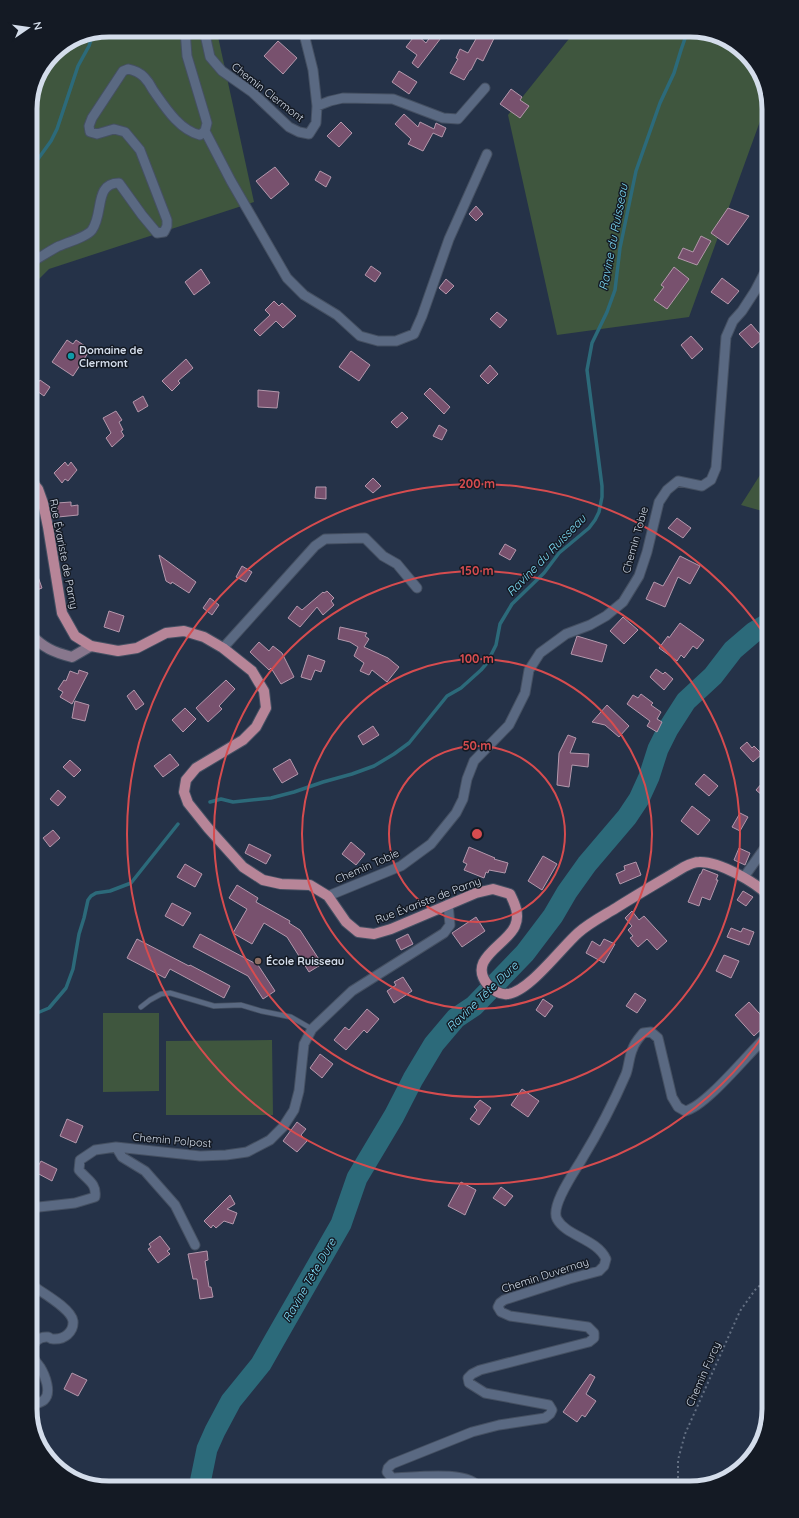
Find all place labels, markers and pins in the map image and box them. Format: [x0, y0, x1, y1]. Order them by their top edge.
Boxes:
place label: Domaine de Clermont [79, 343, 143, 370]
marker: Domaine de Clermont [66, 351, 76, 361]
centre of rings [470, 827, 484, 841]
place label: École Ruisseau [266, 954, 344, 968]
marker: École Ruisseau [253, 956, 263, 966]

